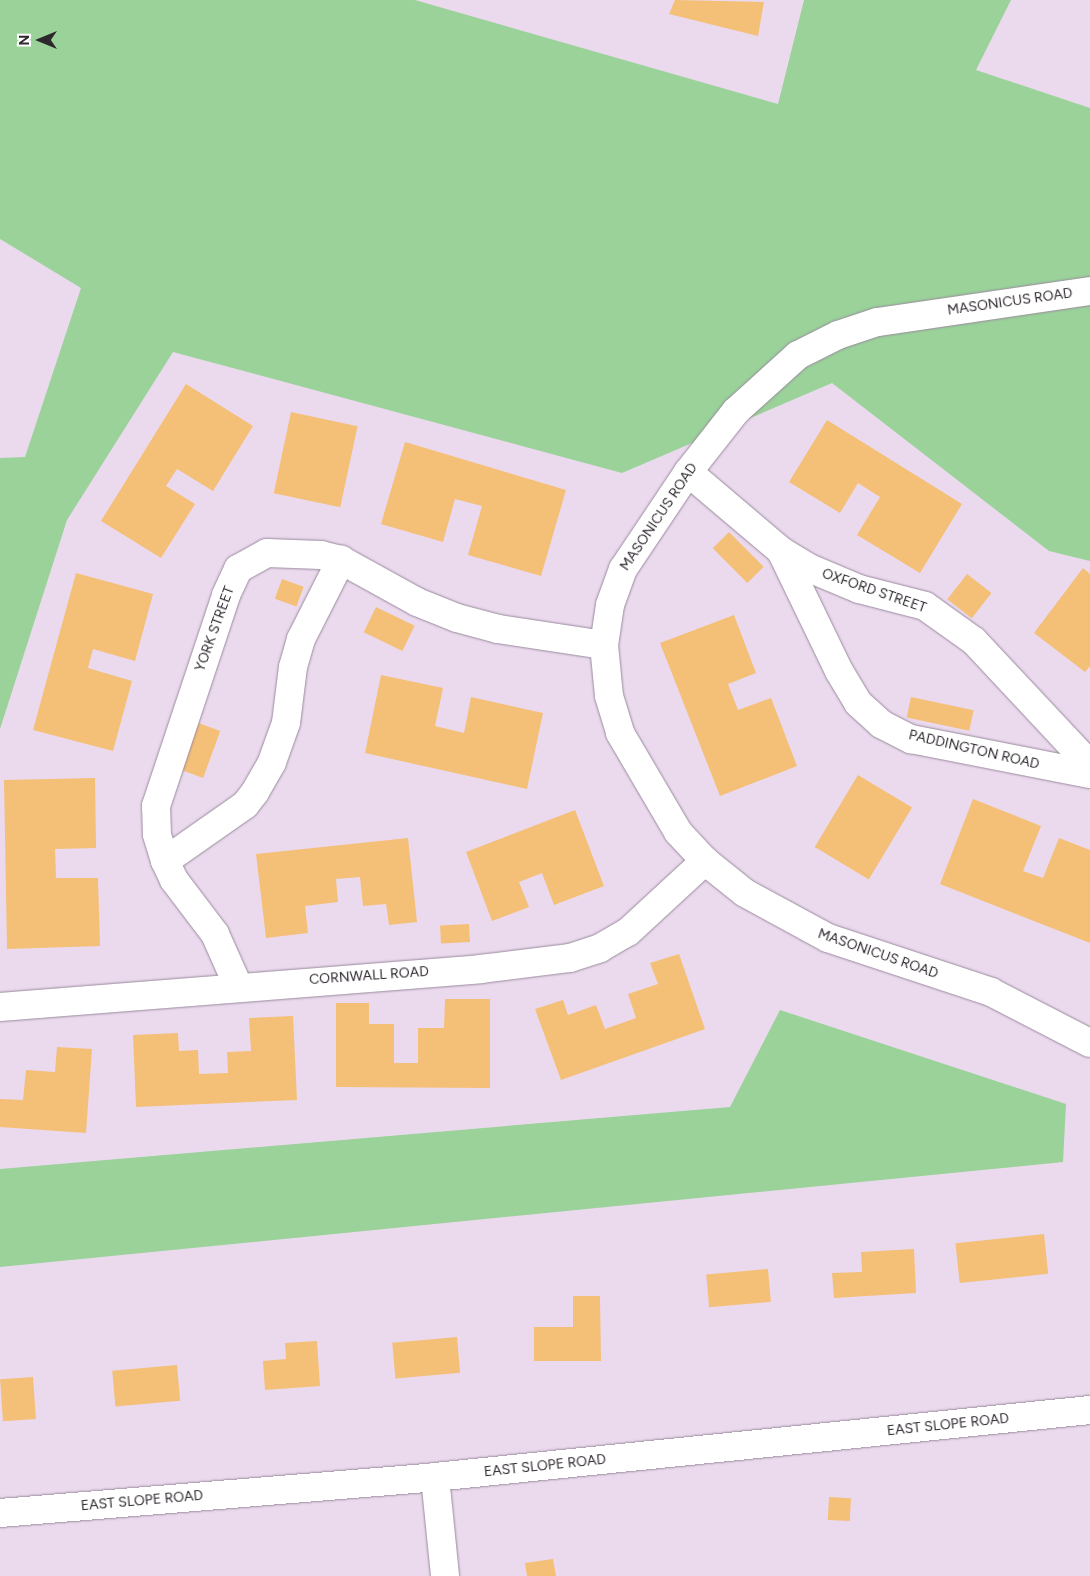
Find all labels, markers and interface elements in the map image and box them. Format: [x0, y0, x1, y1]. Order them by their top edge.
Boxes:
north arrow [15, 15, 65, 65]
text: N [16, 35, 33, 45]
street label: MASONICUS ROAD [946, 285, 1074, 319]
street label: MASONICUS ROAD [617, 460, 701, 574]
street label: OXFORD STREET [820, 565, 928, 617]
street label: YORK STREET [192, 584, 238, 674]
street label: PADDINGTON ROAD [907, 727, 1041, 773]
street label: MASONICUS ROAD [816, 926, 940, 982]
street label: CORNWALL ROAD [309, 963, 429, 989]
street label: EAST SLOPE ROAD [886, 1410, 1010, 1440]
street label: EAST SLOPE ROAD [483, 1451, 607, 1481]
street label: EAST SLOPE ROAD [80, 1487, 204, 1515]

